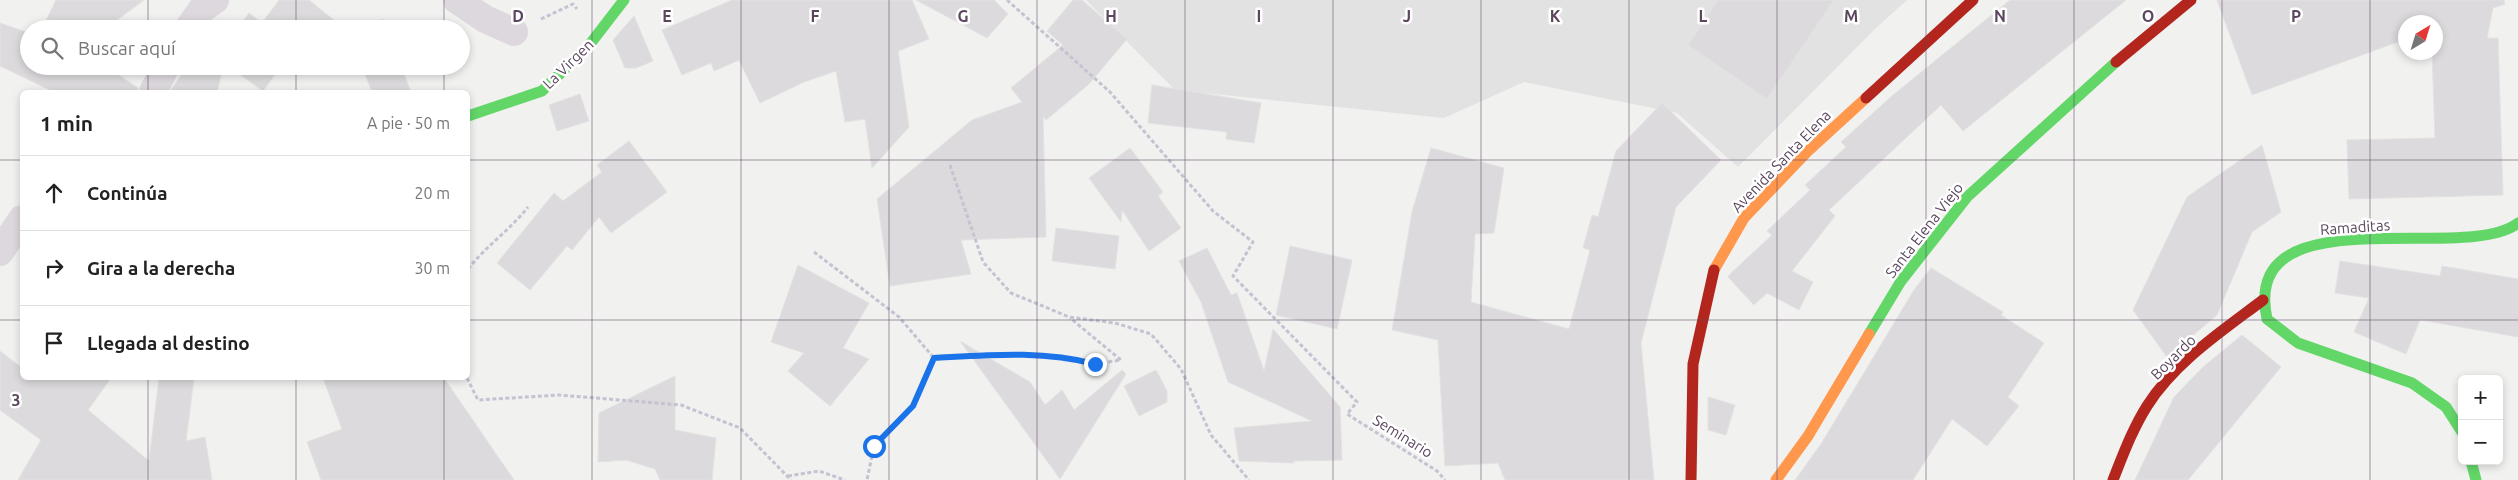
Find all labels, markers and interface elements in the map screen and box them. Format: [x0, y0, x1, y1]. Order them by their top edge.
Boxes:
text: D [512, 7, 524, 25]
text: E [662, 7, 672, 25]
text: F [811, 7, 820, 25]
text: G [957, 7, 969, 25]
text: H [1105, 7, 1117, 25]
text: I [1257, 7, 1261, 25]
text: J [1403, 7, 1411, 25]
text: K [1550, 7, 1561, 25]
text: L [1699, 7, 1708, 25]
text: M [1844, 7, 1858, 25]
text: N [1994, 7, 2006, 25]
text: O [2142, 7, 2154, 25]
text: P [2291, 7, 2301, 25]
north arrow [2398, 15, 2443, 60]
search box [20, 20, 470, 75]
icon: search [38, 34, 66, 62]
street label: La Virgen [539, 36, 597, 92]
text: Buscar aquí [78, 37, 176, 59]
street label: Avenida Santa Elena [1728, 106, 1834, 216]
text: 1 min [40, 111, 93, 135]
text: A pie · 50 m [367, 114, 450, 132]
icon: ahead [40, 179, 68, 207]
street label: Santa Elena Viejo [1882, 179, 1966, 281]
text: Continúa [87, 182, 168, 204]
text: 20 m [414, 184, 450, 202]
street label: Ramaditas [2319, 216, 2391, 238]
icon: right [40, 254, 68, 282]
text: Gira a la derecha [87, 257, 235, 279]
text: 30 m [414, 259, 450, 277]
icon: arrive [40, 329, 68, 357]
street label: Boyardo [2147, 331, 2199, 383]
text: Llegada al destino [87, 332, 250, 354]
route end [1084, 353, 1107, 376]
map controls [2458, 375, 2503, 465]
button: + [2458, 375, 2503, 420]
text: 3 [11, 391, 21, 409]
street label: Seminario [1370, 411, 1436, 461]
button: − [2458, 420, 2503, 465]
route start [863, 435, 886, 458]

